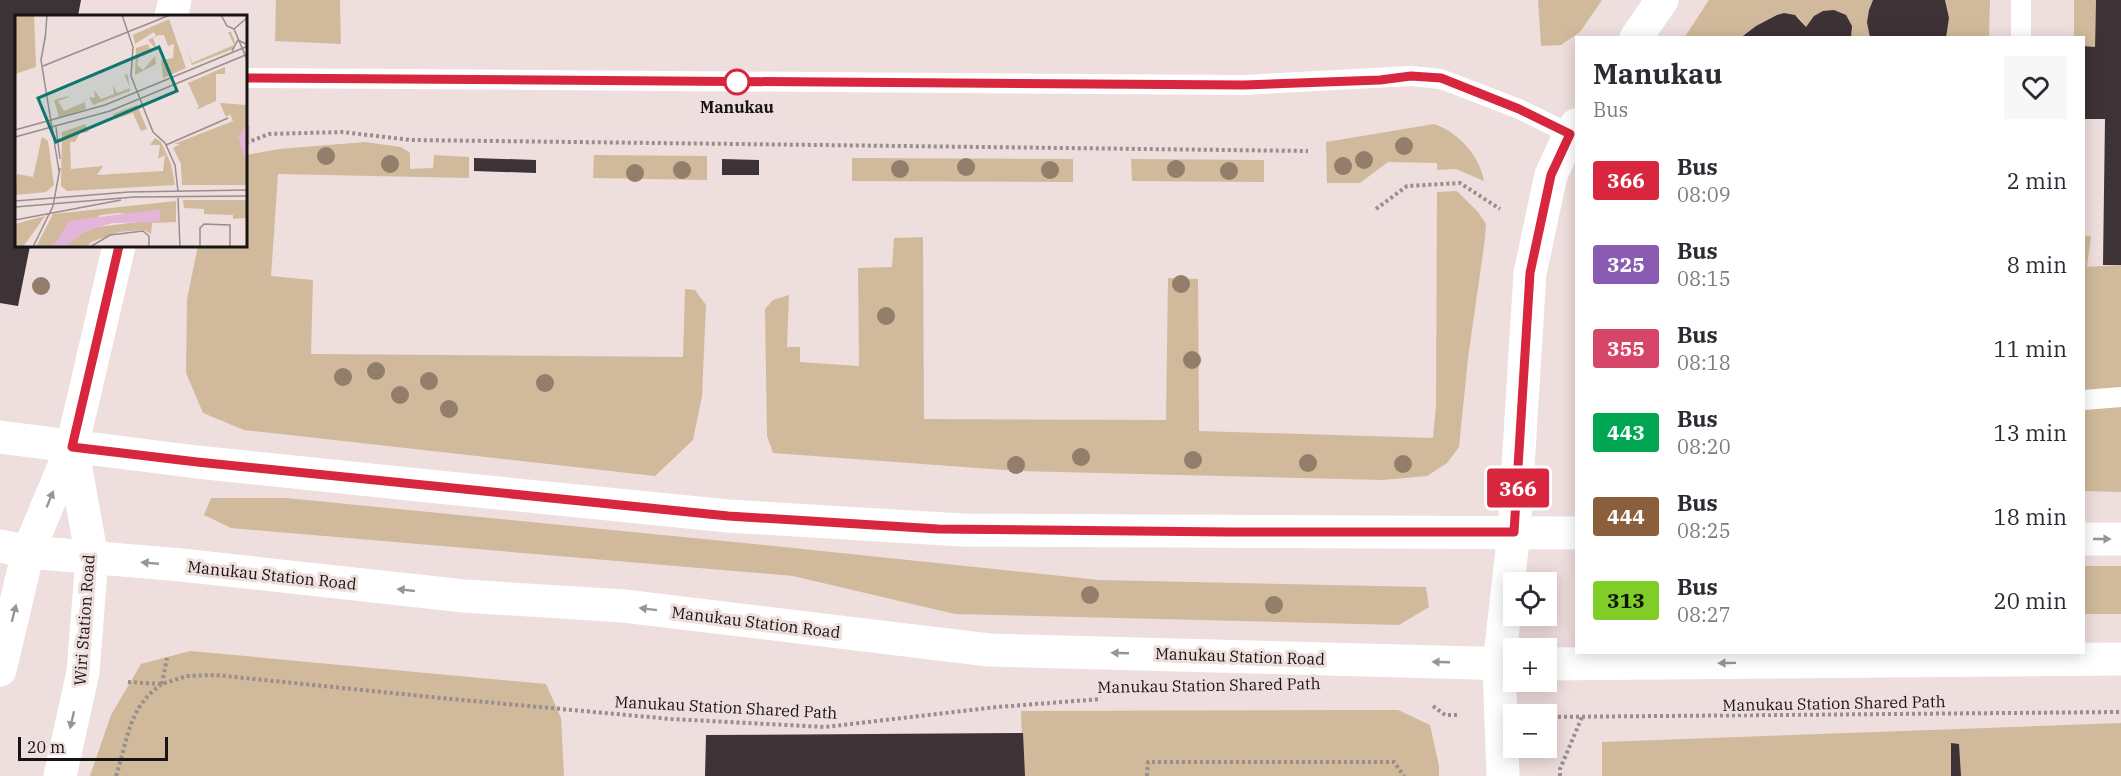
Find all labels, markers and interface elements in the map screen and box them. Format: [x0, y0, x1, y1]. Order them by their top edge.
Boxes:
inset map [15, 15, 248, 248]
text: Manukau [1593, 55, 1722, 92]
button: heart [2004, 56, 2067, 119]
marker: Manukau [724, 69, 750, 95]
text: Bus [1593, 96, 1628, 123]
place label: Manukau [700, 97, 774, 117]
text: Bus [1677, 152, 1718, 181]
text: 366 [1607, 166, 1645, 194]
text: 2 min [2007, 166, 2067, 195]
text: 08:09 [1677, 181, 1731, 208]
text: Bus [1677, 236, 1718, 265]
text: 325 [1607, 250, 1645, 278]
text: 8 min [2007, 250, 2067, 279]
text: 08:15 [1677, 265, 1731, 292]
text: Bus [1677, 320, 1718, 349]
text: 355 [1607, 334, 1645, 362]
text: 11 min [1994, 334, 2067, 363]
text: 08:18 [1677, 349, 1731, 376]
text: Bus [1677, 404, 1718, 433]
text: 443 [1607, 418, 1645, 446]
text: 13 min [1994, 418, 2067, 447]
text: 08:20 [1677, 433, 1731, 460]
line badge: 366 [1484, 468, 1552, 508]
text: 366 [1499, 474, 1537, 502]
text: Bus [1677, 488, 1718, 517]
one-way arrow [45, 490, 55, 508]
text: 444 [1607, 502, 1645, 530]
text: 18 min [1994, 502, 2067, 531]
text: 08:25 [1677, 517, 1731, 544]
one-way arrow [2093, 534, 2112, 544]
street label: Wiri Station Road [69, 553, 99, 686]
street label: Manukau Station Road [186, 556, 358, 594]
one-way arrow [140, 558, 159, 568]
map controls [1503, 572, 1557, 758]
button: locate [1503, 572, 1557, 626]
text: Bus [1677, 572, 1718, 601]
one-way arrow [397, 585, 416, 595]
text: 313 [1607, 586, 1645, 614]
text: 20 min [1994, 586, 2067, 615]
text: 08:27 [1677, 601, 1731, 628]
street label: Manukau Station Road [670, 602, 842, 642]
one-way arrow [9, 603, 19, 622]
one-way arrow [639, 604, 658, 613]
button: + [1503, 638, 1557, 692]
street label: Manukau Station Road [1155, 643, 1326, 669]
one-way arrow [1110, 648, 1129, 658]
one-way arrow [1431, 657, 1450, 667]
one-way arrow [1717, 659, 1736, 668]
street label: Manukau Station Shared Path [1097, 673, 1321, 697]
street label: Manukau Station Shared Path [614, 691, 838, 723]
street label: Manukau Station Shared Path [1722, 691, 1946, 715]
button: − [1503, 704, 1557, 758]
one-way arrow [67, 711, 77, 729]
scale bar [18, 734, 168, 762]
text: 20 m [27, 737, 65, 757]

